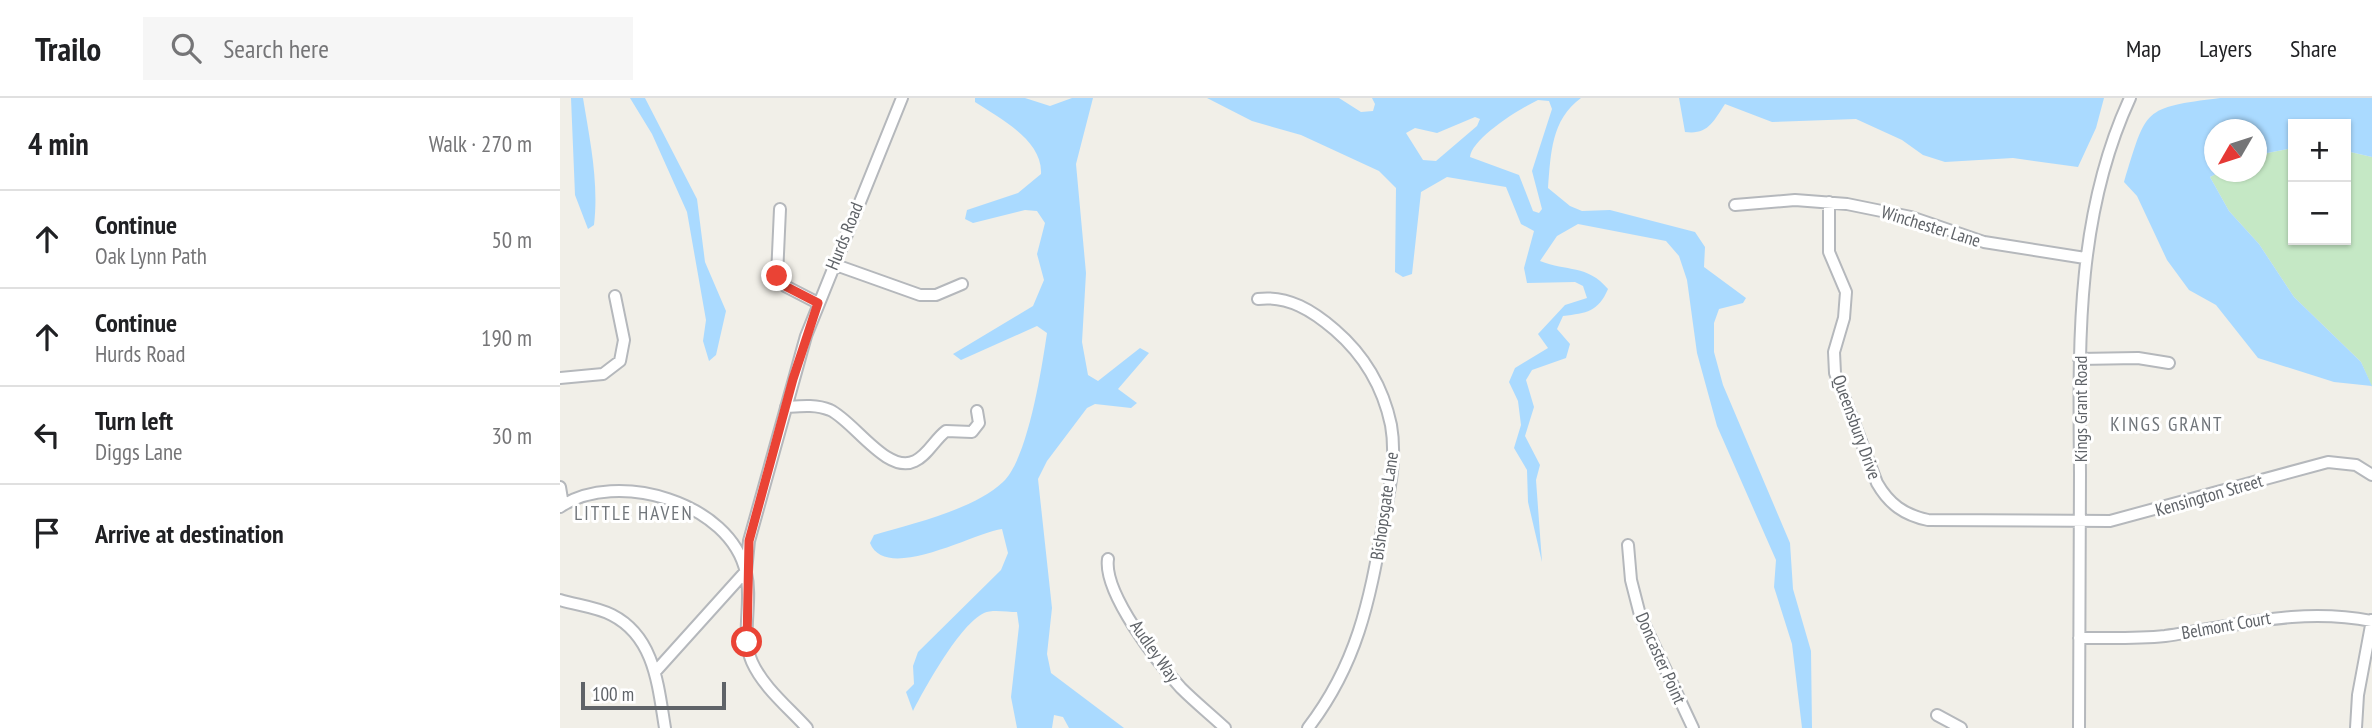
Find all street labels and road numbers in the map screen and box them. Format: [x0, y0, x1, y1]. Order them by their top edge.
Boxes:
street label: Hurds Road [820, 199, 868, 273]
street label: Winchester Lane [1879, 200, 1983, 252]
street label: Kings Grant Road [2069, 356, 2092, 462]
street label: Queensbury Drive [1827, 372, 1887, 482]
street label: Bishopsgate Lane [1365, 450, 1403, 562]
street label: Kensington Street [2153, 469, 2265, 521]
street label: Belmont Court [2180, 606, 2272, 644]
street label: Doncaster Point [1631, 609, 1691, 707]
street label: Audley Way [1125, 615, 1185, 687]

